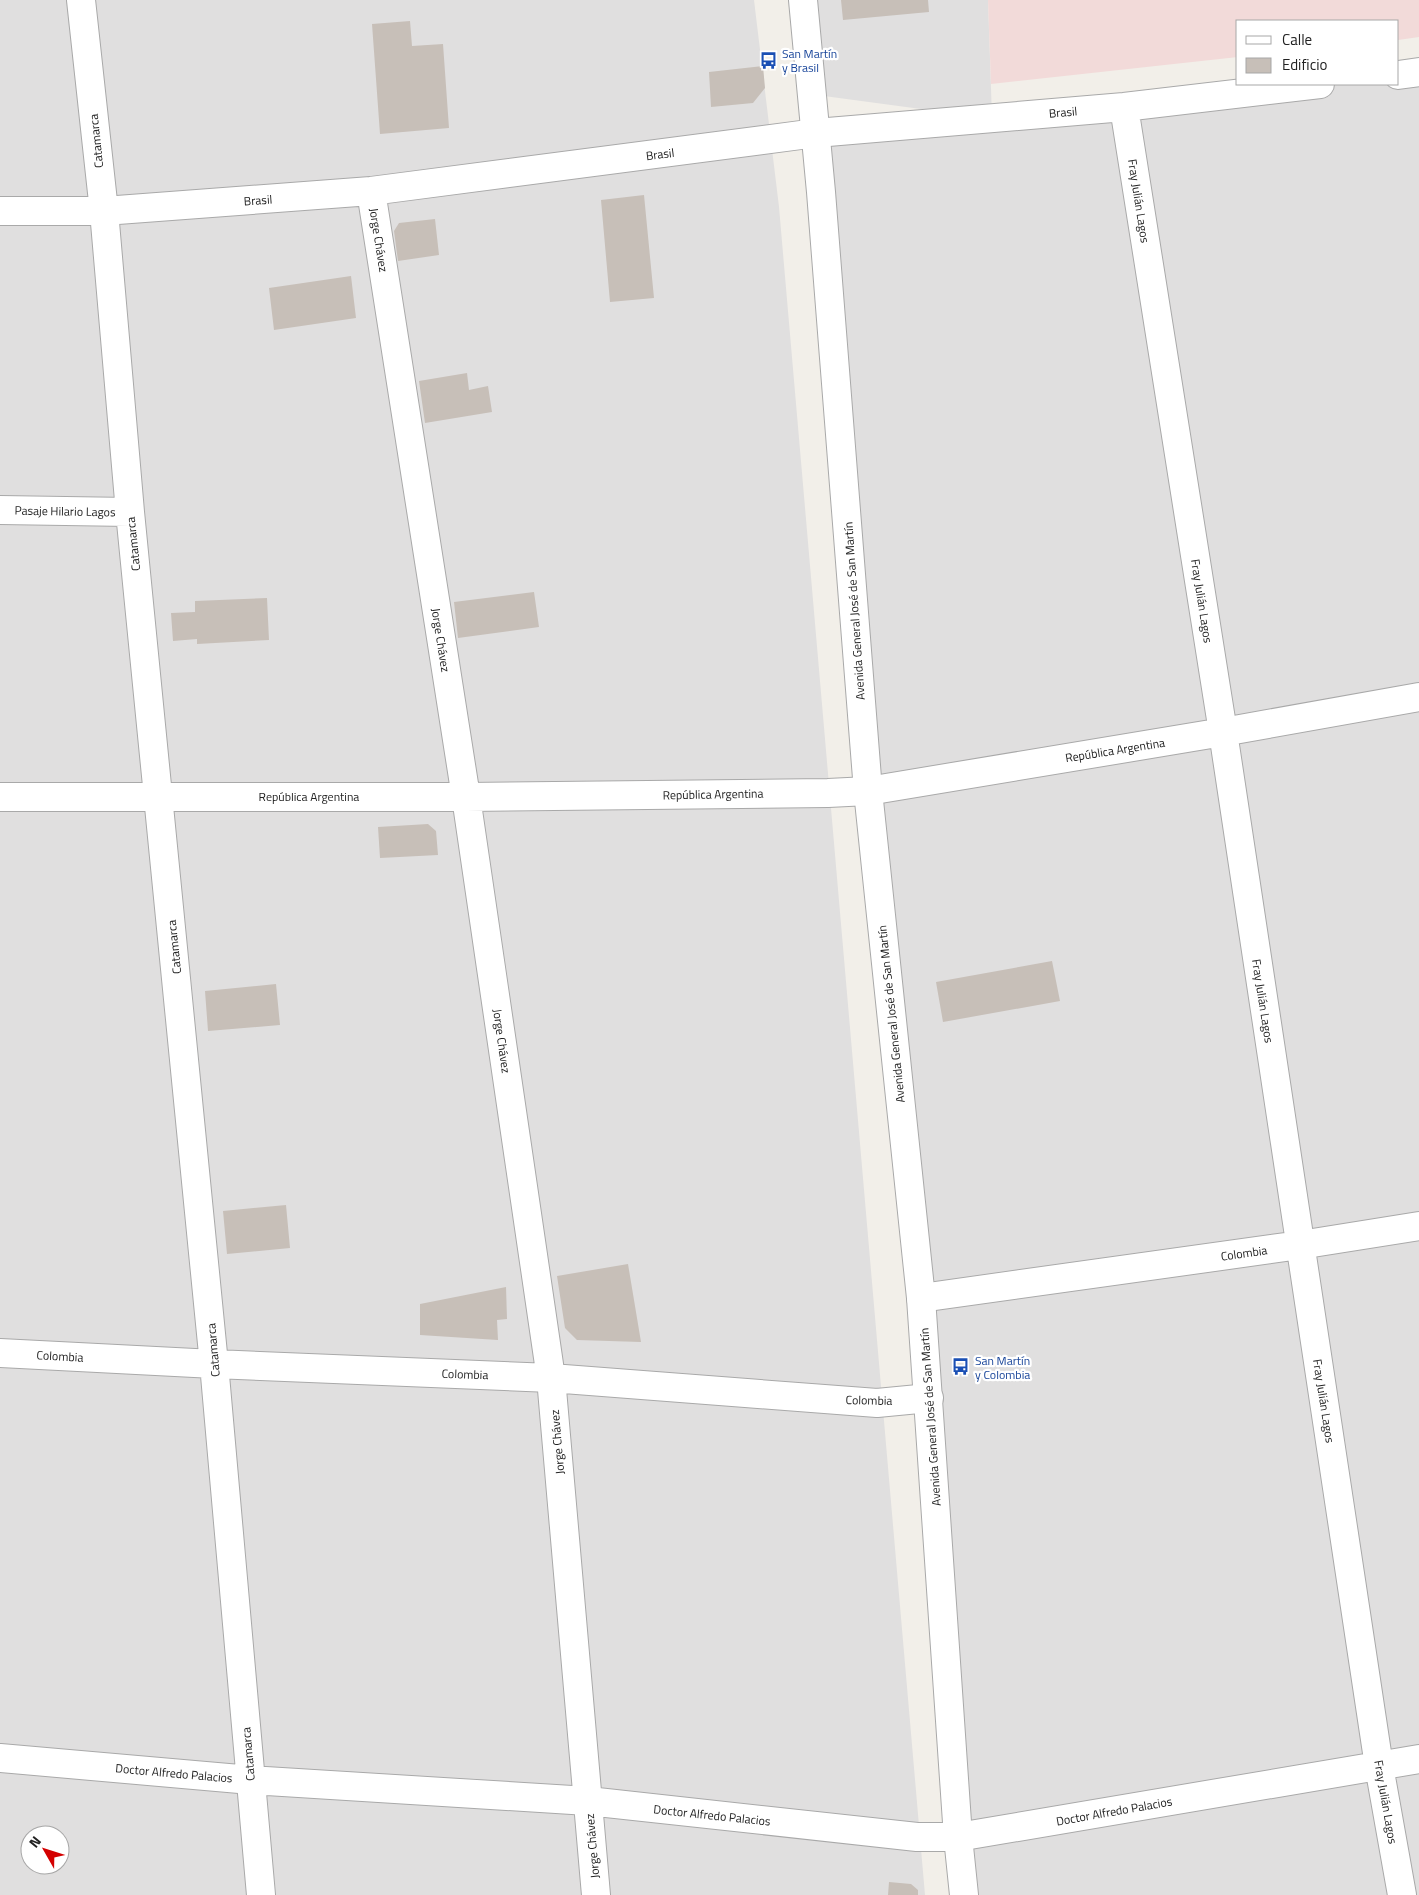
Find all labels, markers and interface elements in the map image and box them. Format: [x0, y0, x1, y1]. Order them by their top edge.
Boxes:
legend [1236, 20, 1399, 85]
text: Calle [1282, 28, 1312, 51]
place label: San Martín y Brasil [782, 44, 837, 77]
bus stop icon: San Martín y Brasil [758, 50, 778, 70]
text: Edificio [1282, 53, 1327, 76]
street label: Brasil [1048, 101, 1078, 123]
street label: Catamarca [84, 113, 108, 169]
street label: Brasil [645, 143, 675, 165]
street label: Fray Julián Lagos [1123, 158, 1155, 245]
street label: Brasil [243, 190, 273, 210]
street label: Jorge Chávez [365, 207, 393, 273]
street label: Pasaje Hilario Lagos [14, 501, 116, 521]
street label: Catamarca [121, 516, 145, 572]
street label: Avenida General José de San Martín [838, 521, 870, 701]
street label: Fray Julián Lagos [1186, 558, 1218, 645]
street label: Jorge Chávez [427, 607, 455, 673]
street label: República Argentina [1064, 733, 1166, 767]
street label: República Argentina [662, 784, 764, 804]
street label: República Argentina [259, 787, 359, 806]
street label: Catamarca [162, 919, 186, 975]
street label: Avenida General José de San Martín [872, 924, 910, 1104]
street label: Fray Julián Lagos [1247, 958, 1279, 1045]
street label: Jorge Chávez [488, 1008, 516, 1074]
street label: Colombia [1219, 1240, 1269, 1266]
street label: Catamarca [201, 1322, 225, 1378]
street label: Avenida General José de San Martín [914, 1327, 946, 1507]
street label: Colombia [36, 1345, 84, 1367]
place label: San Martín y Colombia [975, 1351, 1030, 1384]
bus stop icon: San Martín y Colombia [951, 1357, 971, 1377]
street label: Fray Julián Lagos [1308, 1358, 1340, 1445]
street label: Colombia [441, 1364, 489, 1384]
street label: Colombia [845, 1390, 893, 1410]
street label: Jorge Chávez [545, 1409, 569, 1475]
street label: Catamarca [236, 1726, 260, 1782]
street label: Doctor Alfredo Palacios [115, 1758, 234, 1788]
street label: Fray Julián Lagos [1369, 1759, 1403, 1846]
street label: Doctor Alfredo Palacios [1054, 1791, 1174, 1831]
street label: Doctor Alfredo Palacios [653, 1799, 772, 1831]
street label: Jorge Chávez [580, 1813, 604, 1879]
north arrow [20, 1825, 70, 1875]
text: N [23, 1831, 46, 1852]

